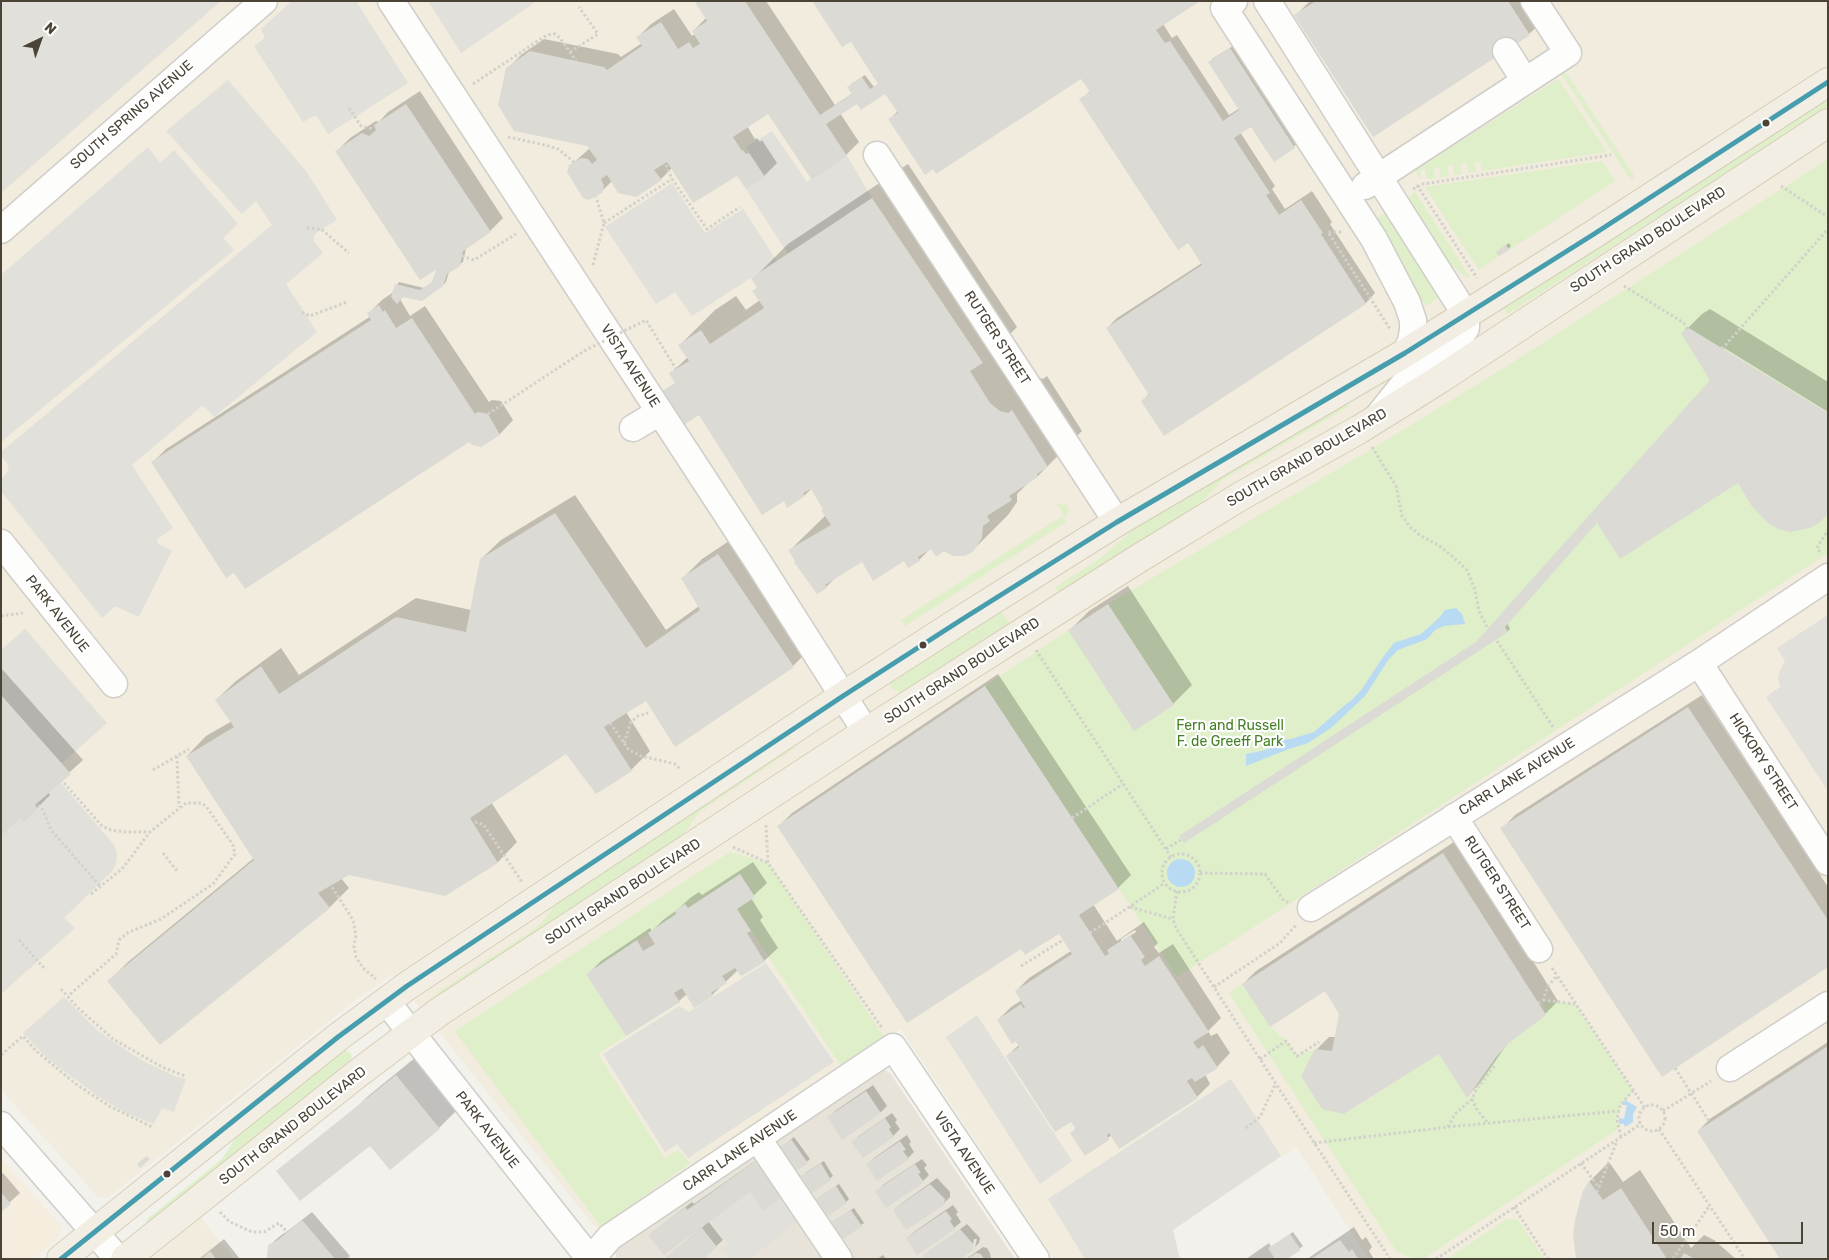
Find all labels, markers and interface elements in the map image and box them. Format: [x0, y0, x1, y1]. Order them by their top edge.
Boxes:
north arrow [15, 15, 65, 65]
text: N [41, 19, 60, 38]
street label: SOUTH SPRING AVENUE [67, 57, 197, 173]
unlabelled marker [1761, 118, 1771, 128]
street label: SOUTH GRAND BOULEVARD [1567, 183, 1729, 297]
street label: RUTGER STREET [960, 288, 1034, 388]
street label: VISTA AVENUE [597, 321, 663, 411]
street label: SOUTH GRAND BOULEVARD [1224, 405, 1390, 511]
street label: PARK AVENUE [22, 572, 92, 656]
street label: SOUTH GRAND BOULEVARD [881, 614, 1043, 728]
unlabelled marker [918, 640, 928, 650]
street label: HICKORY STREET [1725, 710, 1801, 814]
park label: Fern and Russell F. de Greeff Park [1176, 718, 1284, 750]
street label: CARR LANE AVENUE [1456, 734, 1578, 820]
street label: RUTGER STREET [1460, 833, 1534, 933]
street label: SOUTH GRAND BOULEVARD [542, 835, 704, 949]
street label: SOUTH GRAND BOULEVARD [216, 1063, 370, 1189]
street label: PARK AVENUE [452, 1088, 522, 1172]
street label: CARR LANE AVENUE [680, 1107, 800, 1195]
street label: VISTA AVENUE [930, 1109, 998, 1197]
unlabelled marker [162, 1169, 172, 1179]
scale bar [1654, 1212, 1805, 1244]
text: 50 m [1660, 1222, 1695, 1240]

